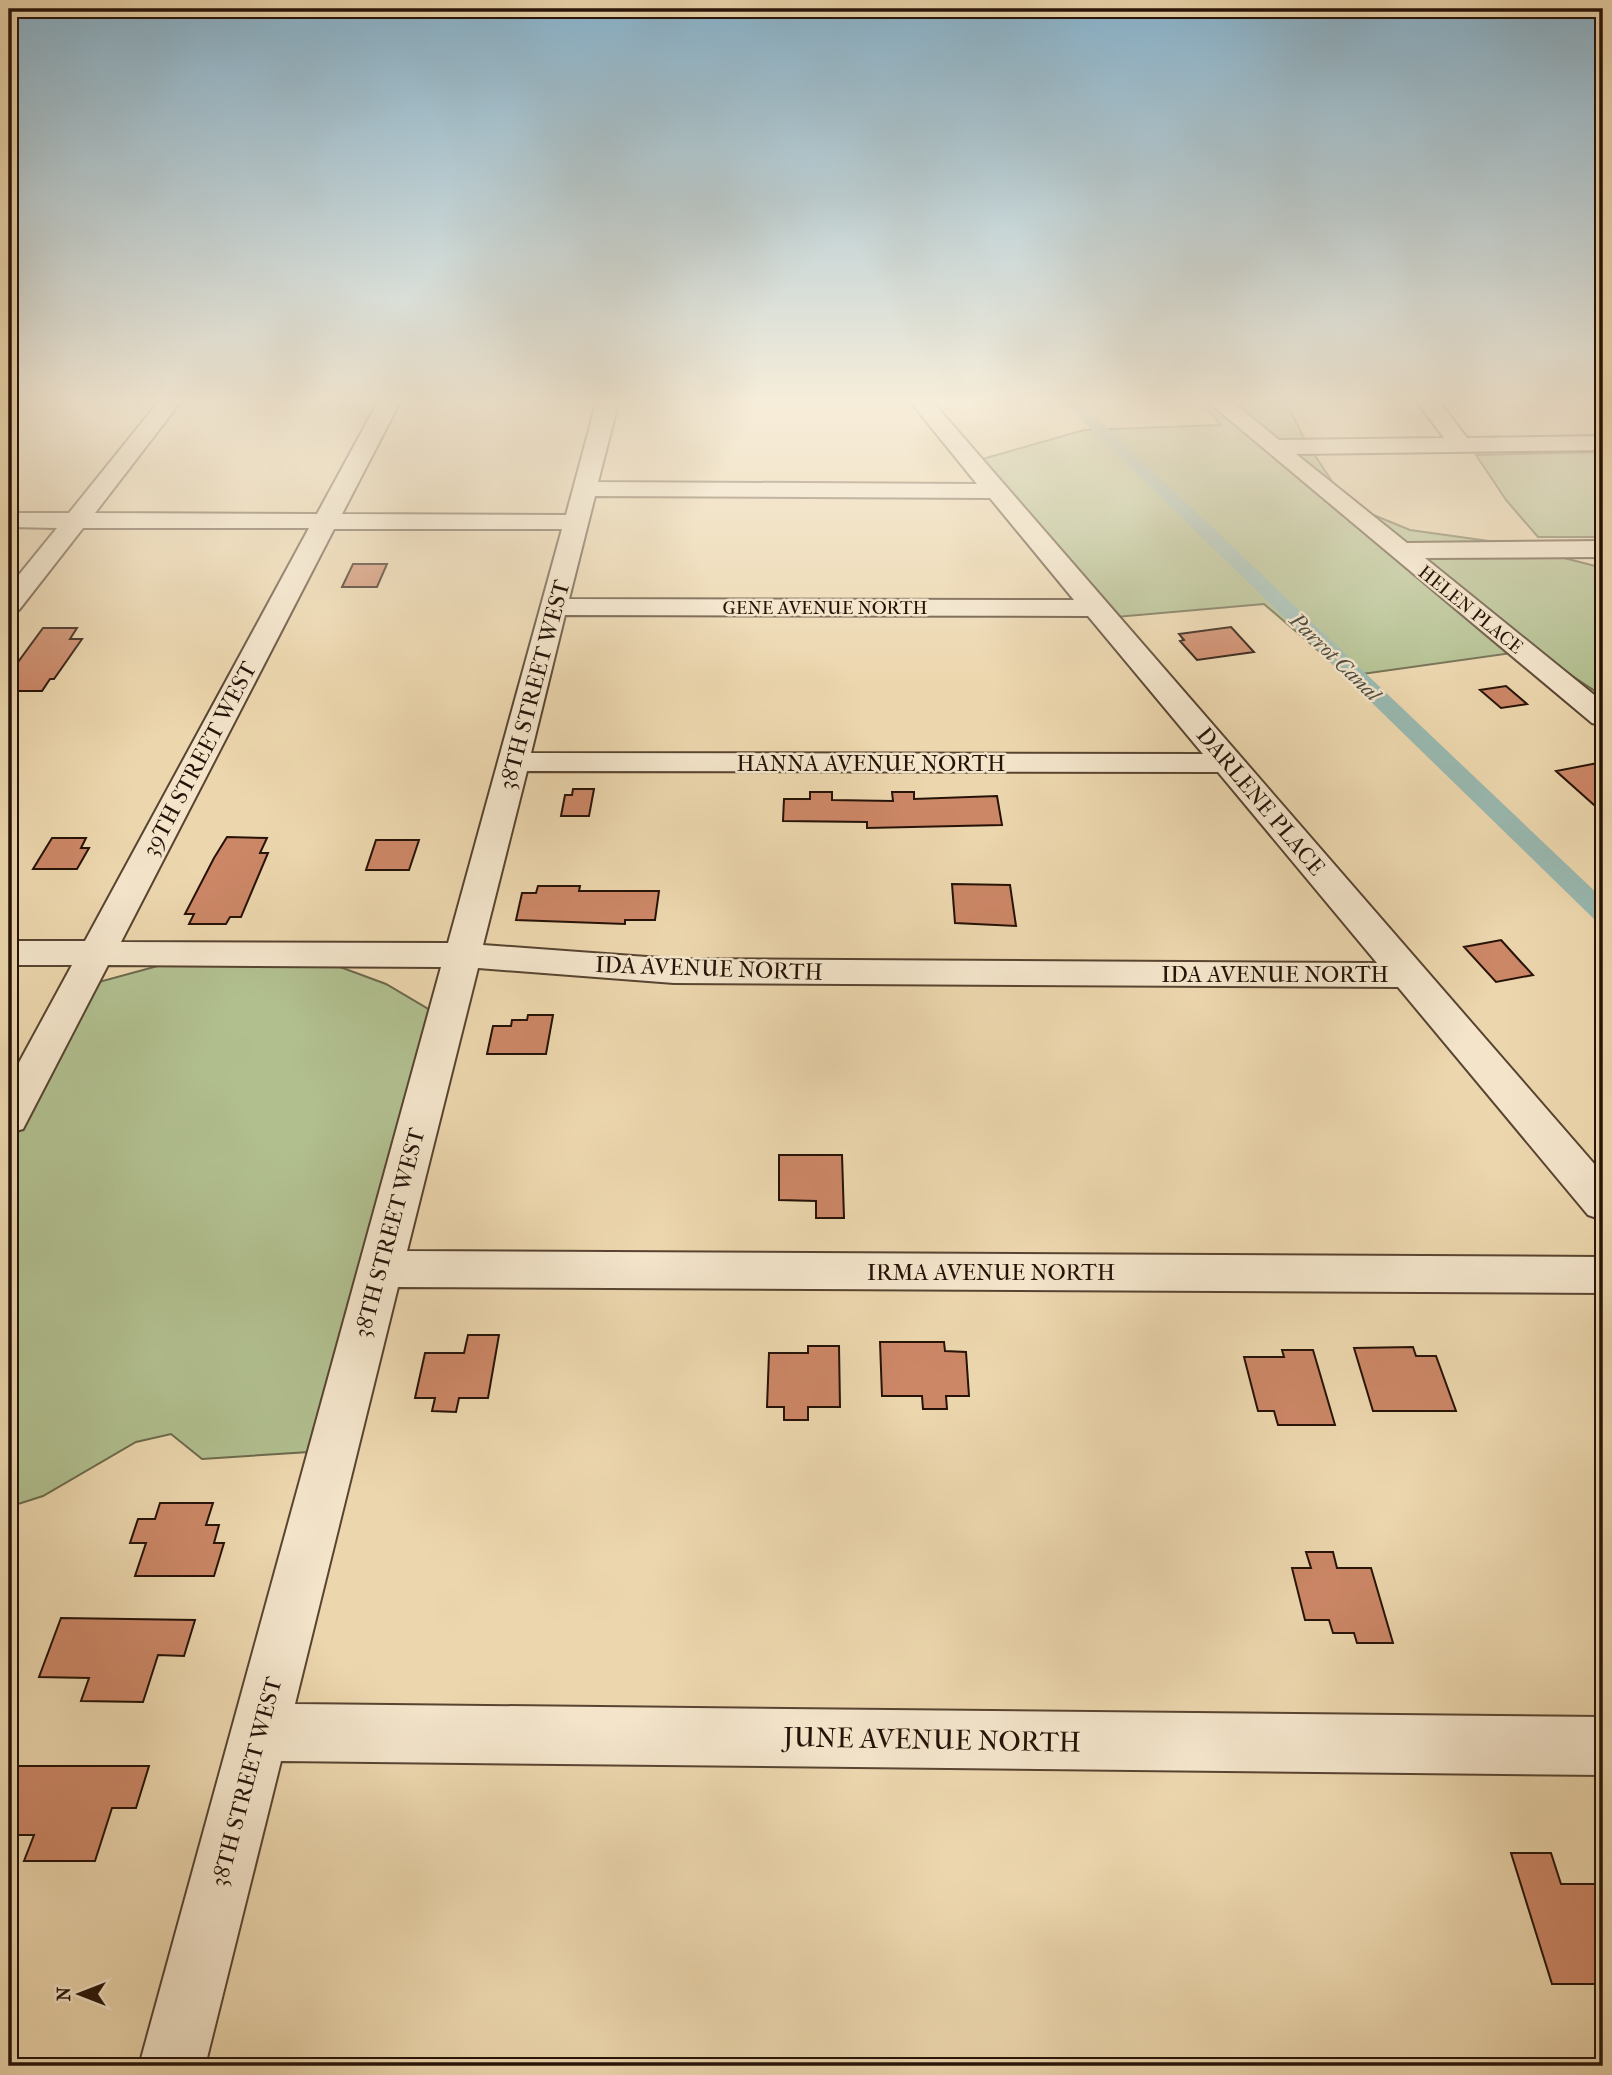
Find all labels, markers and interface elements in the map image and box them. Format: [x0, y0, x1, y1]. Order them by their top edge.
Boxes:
street label: HELEN PLACE [1414, 561, 1527, 659]
street label: 38TH STREET WEST [493, 577, 576, 793]
street label: GENE AVENUE NORTH [722, 597, 928, 619]
water label: Parrot Canal [1284, 607, 1387, 708]
street label: 39TH STREET WEST [137, 657, 262, 861]
street label: DARLENE PLACE [1191, 722, 1330, 881]
street label: HANNA AVENUE NORTH [736, 750, 1006, 777]
street label: IDA AVENUE NORTH [595, 951, 823, 986]
street label: IDA AVENUE NORTH [1161, 961, 1389, 988]
street label: 38TH STREET WEST [348, 1125, 431, 1341]
street label: IRMA AVENUE NORTH [867, 1259, 1115, 1286]
street label: 38TH STREET WEST [205, 1674, 288, 1890]
street label: JUNE AVENUE NORTH [781, 1720, 1081, 1759]
north arrow [46, 1960, 116, 2030]
text: N [53, 1986, 75, 2001]

